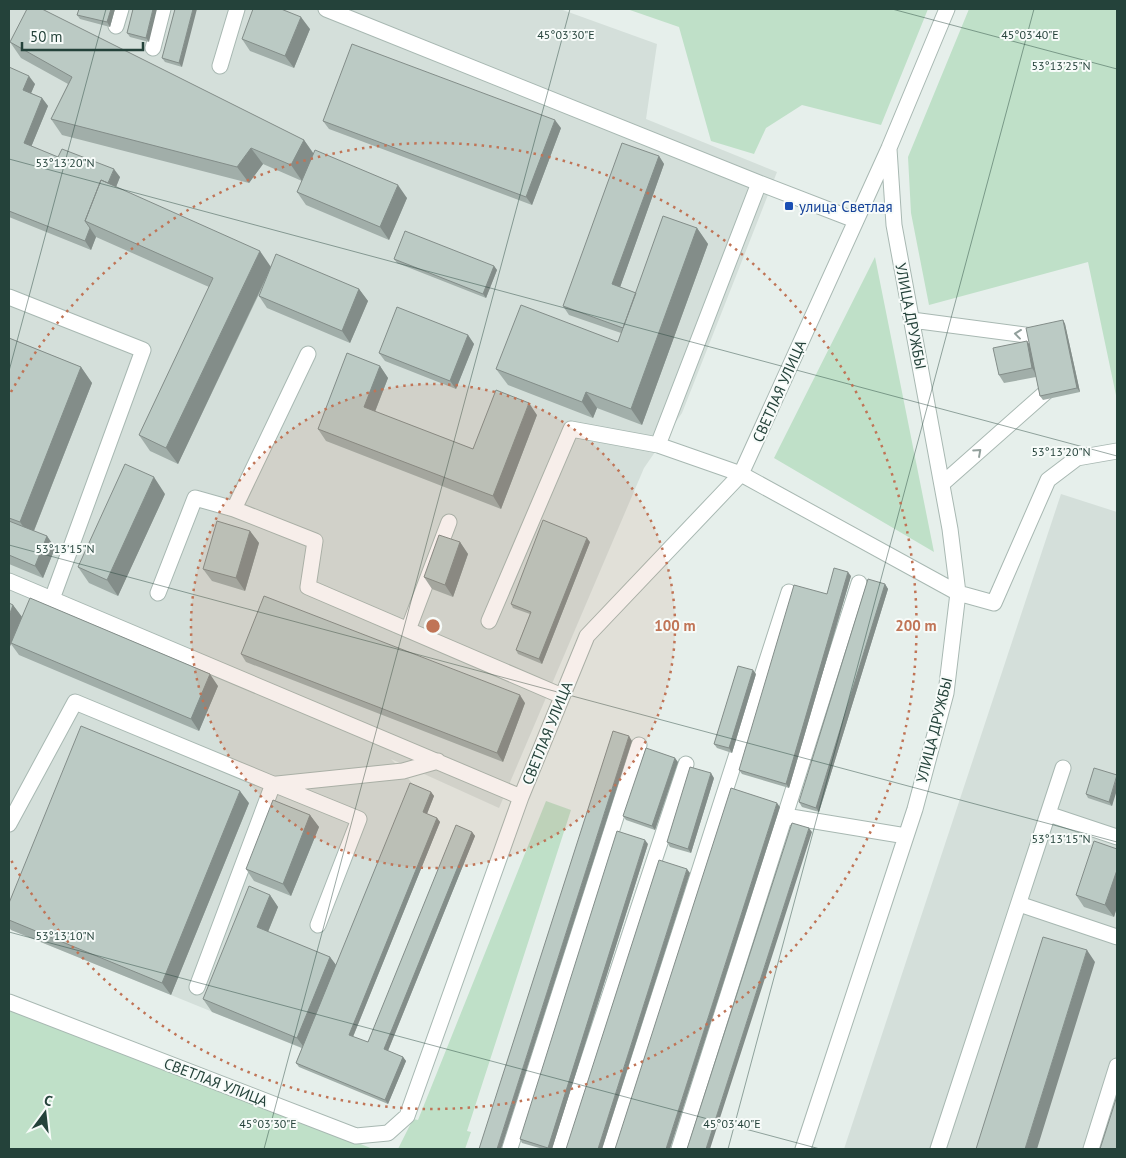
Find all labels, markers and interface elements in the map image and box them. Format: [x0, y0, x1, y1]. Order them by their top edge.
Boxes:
scale bar [22, 20, 144, 52]
text: 50 m [30, 27, 63, 46]
text: 45°03'30"E [537, 27, 595, 42]
text: 45°03'40"E [1001, 27, 1059, 42]
text: 53°13'25"N [1031, 58, 1091, 73]
text: 53°13'20"N [35, 155, 95, 170]
place label: улица Светлая [799, 197, 893, 216]
marker: улица Светлая [783, 200, 795, 212]
street label: УЛИЦА ДРУЖБЫ [891, 261, 931, 371]
one-way arrow [1014, 329, 1022, 340]
street label: СВЕТЛАЯ УЛИЦА [748, 337, 810, 445]
text: 53°13'20"N [1031, 444, 1091, 459]
one-way arrow [973, 449, 982, 458]
text: 53°13'15"N [35, 541, 95, 556]
text: 100 m [654, 616, 696, 635]
text: 200 m [895, 616, 937, 635]
centre of rings [424, 617, 442, 635]
street label: УЛИЦА ДРУЖБЫ [912, 675, 956, 785]
street label: СВЕТЛАЯ УЛИЦА [518, 678, 576, 787]
text: 53°13'15"N [1031, 831, 1091, 846]
text: 53°13'10"N [35, 928, 95, 943]
street label: СВЕТЛАЯ УЛИЦА [161, 1053, 271, 1111]
north arrow [20, 1088, 70, 1138]
text: С [42, 1091, 55, 1110]
text: 45°03'30"E [239, 1116, 297, 1131]
text: 45°03'40"E [703, 1116, 761, 1131]

